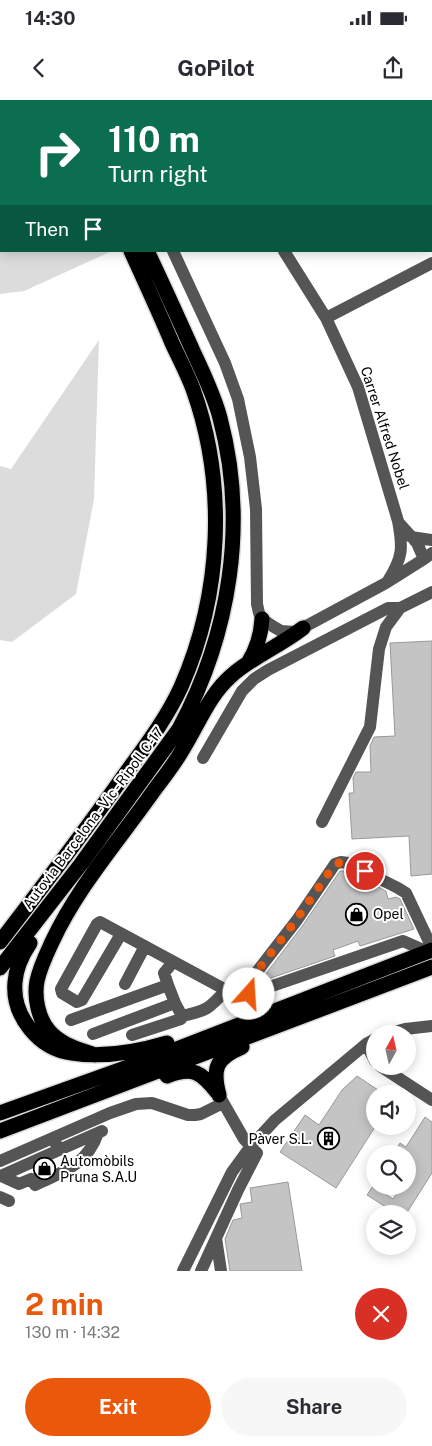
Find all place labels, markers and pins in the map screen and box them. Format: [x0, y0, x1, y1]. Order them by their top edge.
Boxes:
pin [344, 850, 386, 892]
shop icon: Opel [345, 902, 369, 926]
place label: Opel [373, 906, 404, 922]
building icon: Pàver S.L. [316, 1127, 340, 1151]
place label: Pàver S.L. [248, 1131, 312, 1147]
place label: Automòbils Pruna S.A.U [60, 1153, 137, 1185]
shop icon: Automòbils Pruna S.A.U [32, 1157, 56, 1181]

